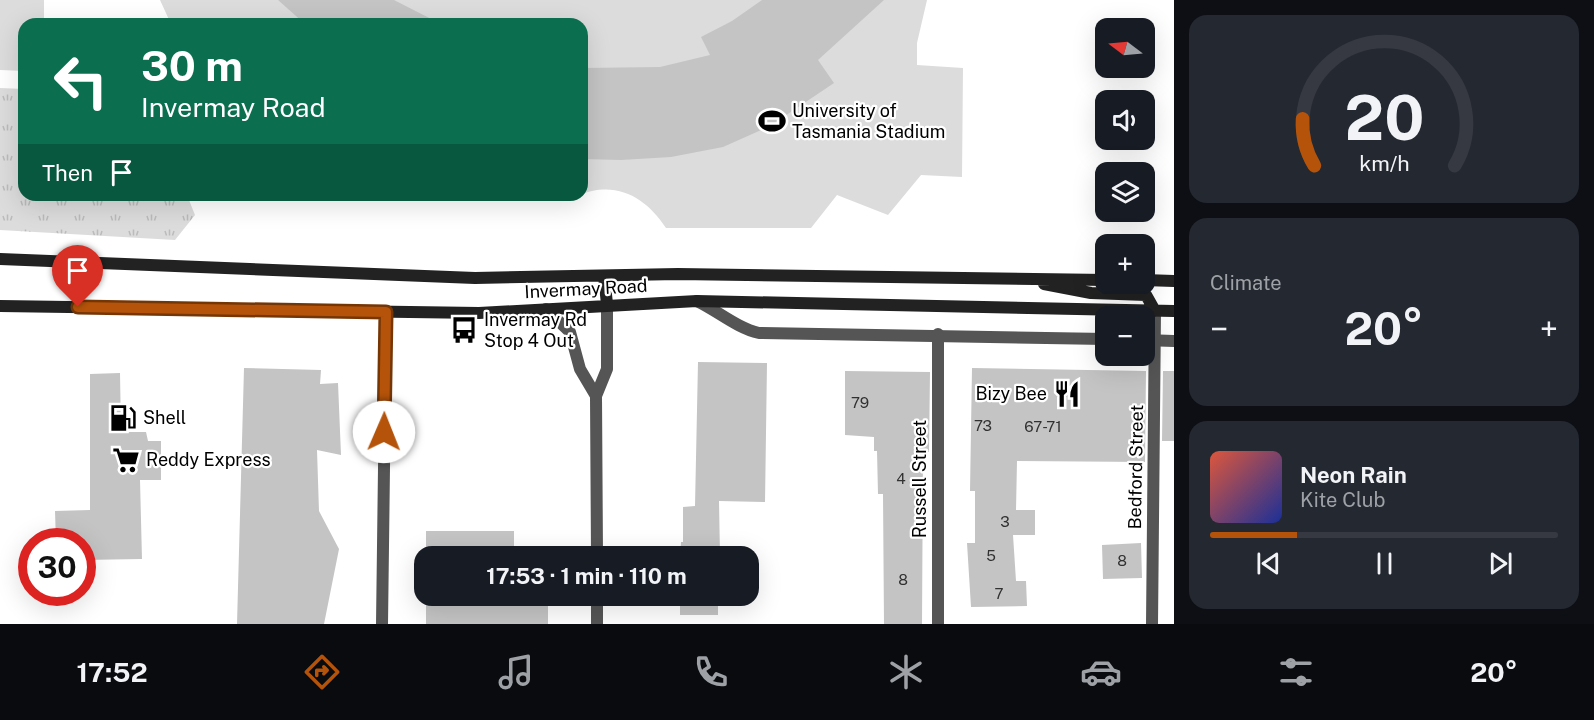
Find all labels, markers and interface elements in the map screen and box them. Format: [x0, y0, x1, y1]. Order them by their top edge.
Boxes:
north arrow [1095, 18, 1155, 78]
map controls [1095, 18, 1155, 366]
text: 30 m [141, 41, 243, 90]
icon: left [42, 42, 120, 120]
text: 20 [1344, 81, 1424, 154]
button: sound [1095, 90, 1155, 150]
text: Invermay Road [141, 91, 326, 123]
place label: University of Tasmania Stadium [792, 100, 945, 142]
sports icon: University of Tasmania Stadium [757, 106, 787, 136]
text: km/h [1359, 151, 1409, 176]
icon: arrive [105, 156, 138, 189]
text: Then [42, 160, 93, 186]
button: layers [1095, 162, 1155, 222]
button: + [1095, 234, 1155, 294]
pin [52, 245, 103, 307]
icon: arrive [61, 254, 94, 287]
text: Climate [1210, 271, 1282, 295]
street label: Invermay Road [524, 275, 648, 302]
text: 20° [1345, 302, 1423, 355]
button: − [1095, 306, 1155, 366]
place label: Invermay Rd Stop 4 Out [484, 309, 587, 351]
text: − [1210, 310, 1228, 348]
text: + [1540, 310, 1558, 348]
bus stop icon: Invermay Rd Stop 4 Out [449, 315, 479, 345]
restaurant icon: Bizy Bee [1052, 379, 1082, 409]
place label: Bizy Bee [976, 383, 1047, 404]
house number: 79 [851, 394, 869, 411]
position arrow [352, 400, 416, 464]
fuel station icon: Shell [108, 403, 138, 433]
street label: Bedford Street [1124, 404, 1147, 530]
place label: Shell [143, 407, 186, 428]
house number: 73 [974, 417, 992, 434]
house number: 67-71 [1024, 418, 1062, 435]
street label: Russell Street [909, 420, 930, 538]
supermarket icon: Reddy Express [111, 445, 141, 475]
place label: Reddy Express [146, 449, 271, 470]
text: Neon Rain [1300, 462, 1407, 488]
house number: 4 [896, 470, 906, 487]
text: Kite Club [1300, 488, 1385, 512]
house number: 3 [1000, 513, 1010, 530]
speed limit sign: 30 [18, 528, 96, 606]
house number: 5 [986, 547, 996, 564]
icon: previous [1252, 547, 1285, 580]
icon: pause [1368, 547, 1401, 580]
icon: next [1484, 547, 1517, 580]
house number: 8 [1117, 552, 1127, 569]
text: 17:53 · 1 min · 110 m [486, 563, 687, 589]
house number: 8 [898, 571, 908, 588]
house number: 7 [994, 585, 1004, 602]
icon: directions [301, 651, 343, 693]
icon: music [495, 651, 537, 693]
icon: phone [690, 651, 732, 693]
icon: climate [885, 651, 927, 693]
icon: car [1080, 651, 1122, 693]
icon: filters [1275, 651, 1317, 693]
text: 17:52 [76, 656, 148, 688]
text: 20° [1470, 656, 1518, 688]

